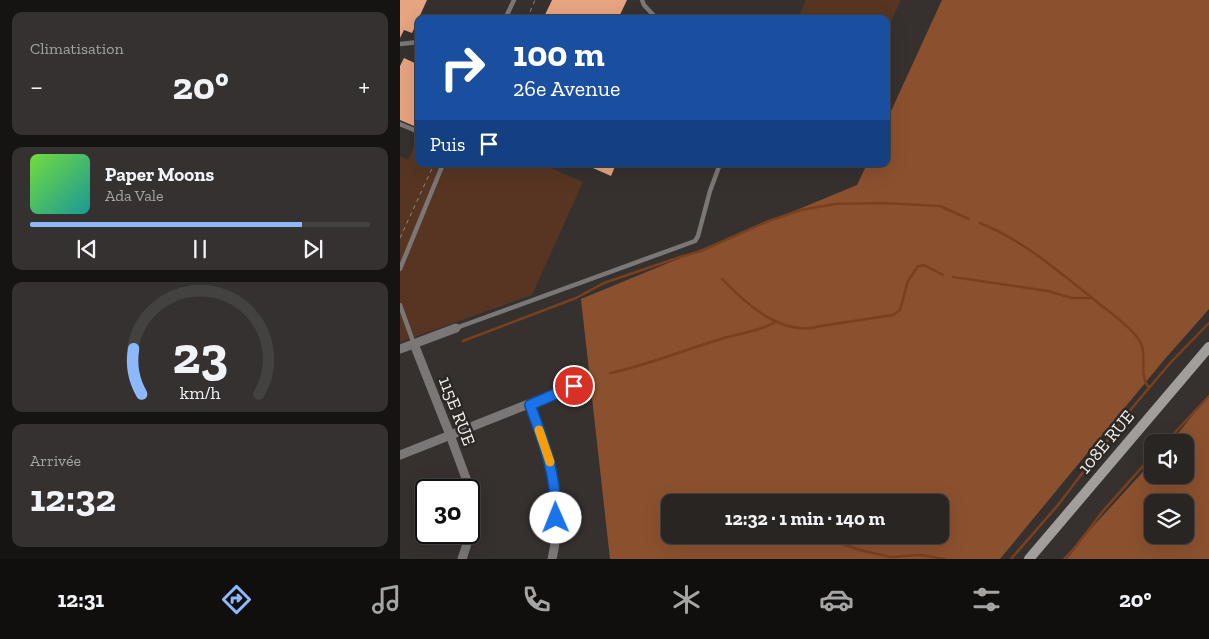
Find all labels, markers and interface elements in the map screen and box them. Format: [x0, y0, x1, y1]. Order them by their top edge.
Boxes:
text: 100 m [513, 33, 605, 75]
icon: right [430, 35, 495, 100]
text: Climatisation [30, 39, 124, 58]
text: 20° [173, 63, 229, 109]
text: − [30, 70, 43, 103]
text: + [358, 70, 370, 103]
text: 26e Avenue [513, 75, 620, 102]
icon: arrive [475, 130, 503, 158]
text: Puis [430, 133, 465, 156]
text: Paper Moons [105, 163, 214, 186]
text: Ada Vale [105, 186, 164, 205]
icon: previous [73, 235, 101, 263]
icon: pause [186, 235, 214, 263]
icon: next [299, 235, 327, 263]
text: 23 [172, 324, 228, 386]
pin [553, 365, 595, 407]
icon: arrive [560, 372, 588, 400]
street label: 115E RUE [434, 373, 480, 449]
text: km/h [180, 382, 220, 404]
street label: 108E RUE [1073, 406, 1139, 478]
map controls [1144, 434, 1194, 544]
button: sound [1144, 434, 1194, 484]
text: Arrivée [30, 451, 81, 470]
text: 12:32 [30, 475, 116, 521]
speed limit sign: 30 [415, 479, 480, 544]
position arrow [529, 491, 581, 543]
button: layers [1144, 494, 1194, 544]
text: 12:32 · 1 min · 140 m [725, 507, 885, 530]
icon: directions [219, 582, 254, 617]
icon: music [369, 582, 404, 617]
icon: phone [519, 582, 554, 617]
icon: climate [669, 582, 704, 617]
icon: car [819, 582, 854, 617]
icon: filters [969, 582, 1004, 617]
text: 12:31 [57, 586, 104, 613]
text: 20° [1119, 586, 1151, 613]

